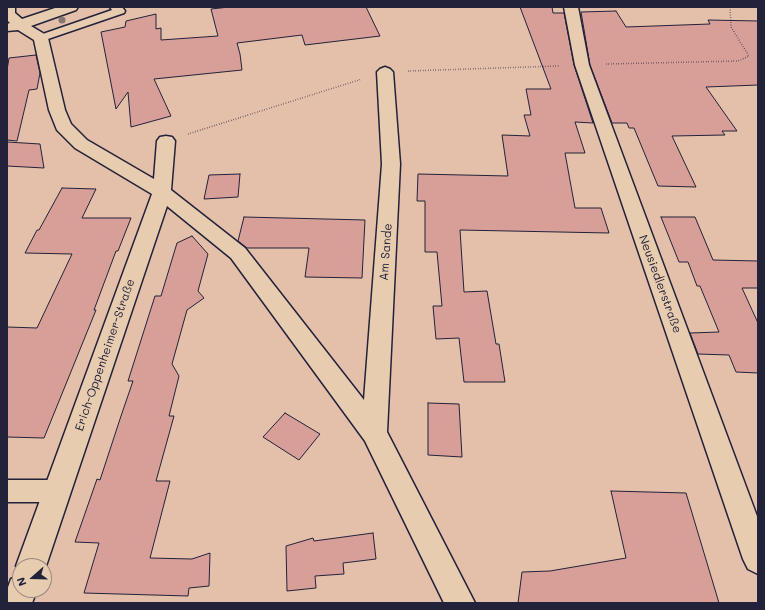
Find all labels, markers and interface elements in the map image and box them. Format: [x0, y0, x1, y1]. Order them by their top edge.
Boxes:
street label: Am Sande [377, 223, 395, 281]
street label: Neusiedlerstraße [636, 233, 684, 335]
street label: Erich-Oppenheimer-Straße [72, 277, 138, 433]
north arrow [12, 558, 52, 598]
text: N [13, 575, 30, 588]

